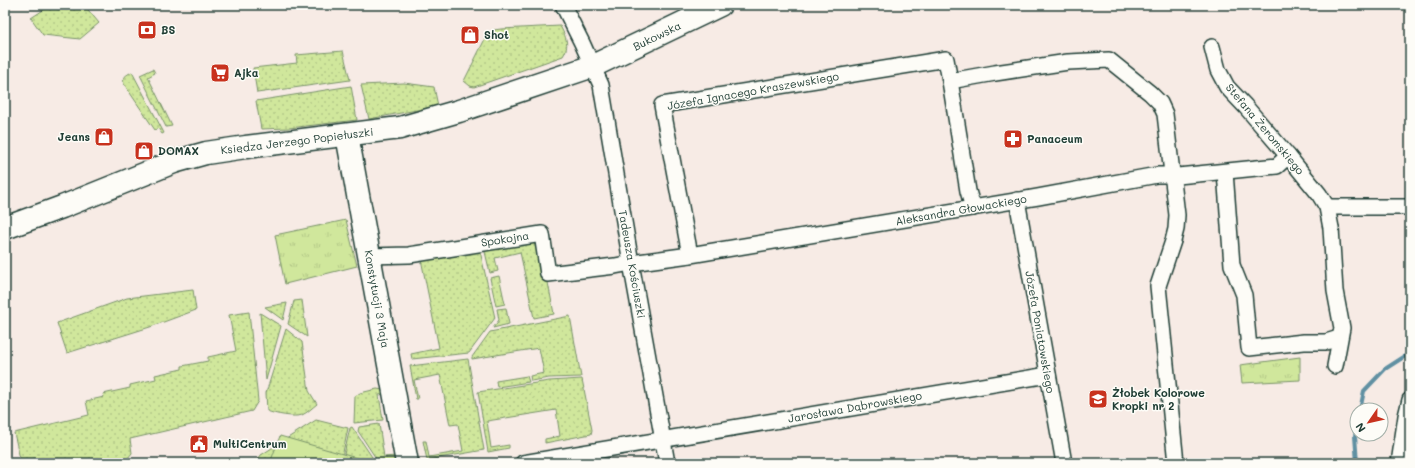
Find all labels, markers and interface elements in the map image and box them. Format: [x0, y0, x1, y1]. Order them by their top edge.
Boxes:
street label: Bukowska [630, 17, 683, 54]
bank icon: BS [136, 19, 158, 41]
place label: BS [161, 22, 175, 37]
shop icon: Shot [459, 24, 481, 46]
place label: Shot [484, 27, 509, 42]
supermarket icon: Ajka [209, 62, 231, 84]
place label: Ajka [234, 65, 259, 80]
street label: Józefa Ignacego Kraszewskiego [666, 68, 840, 113]
street label: Stefana Żeromskiego [1223, 80, 1308, 178]
street label: Księdza Jerzego Popiełuszki [220, 124, 374, 157]
shop icon: Jeans [93, 126, 115, 148]
pharmacy icon: Panaceum [1002, 128, 1024, 150]
place label: Jeans [58, 129, 90, 144]
place label: Panaceum [1027, 131, 1083, 146]
shop icon: DOMAX [133, 140, 155, 162]
place label: DOMAX [158, 143, 199, 158]
street label: Aleksandra Głowackiego [894, 190, 1028, 228]
street label: Tadeusza Kościuszki [616, 209, 649, 319]
street label: Spokojna [480, 227, 530, 250]
street label: Konstytucji 3 Maja [361, 249, 394, 349]
street label: Józefa Poniatowskiego [1022, 270, 1059, 395]
place label: Żłobek Kolorowe Kropki nr 2 [1112, 385, 1205, 413]
street label: Jarosława Dąbrowskiego [787, 387, 924, 426]
school or university icon: Żłobek Kolorowe Kropki nr 2 [1087, 388, 1109, 410]
north arrow [1349, 402, 1389, 442]
text: N [1352, 420, 1369, 436]
public building icon: MultiCentrum [188, 433, 210, 455]
place label: MultiCentrum [213, 436, 287, 451]

